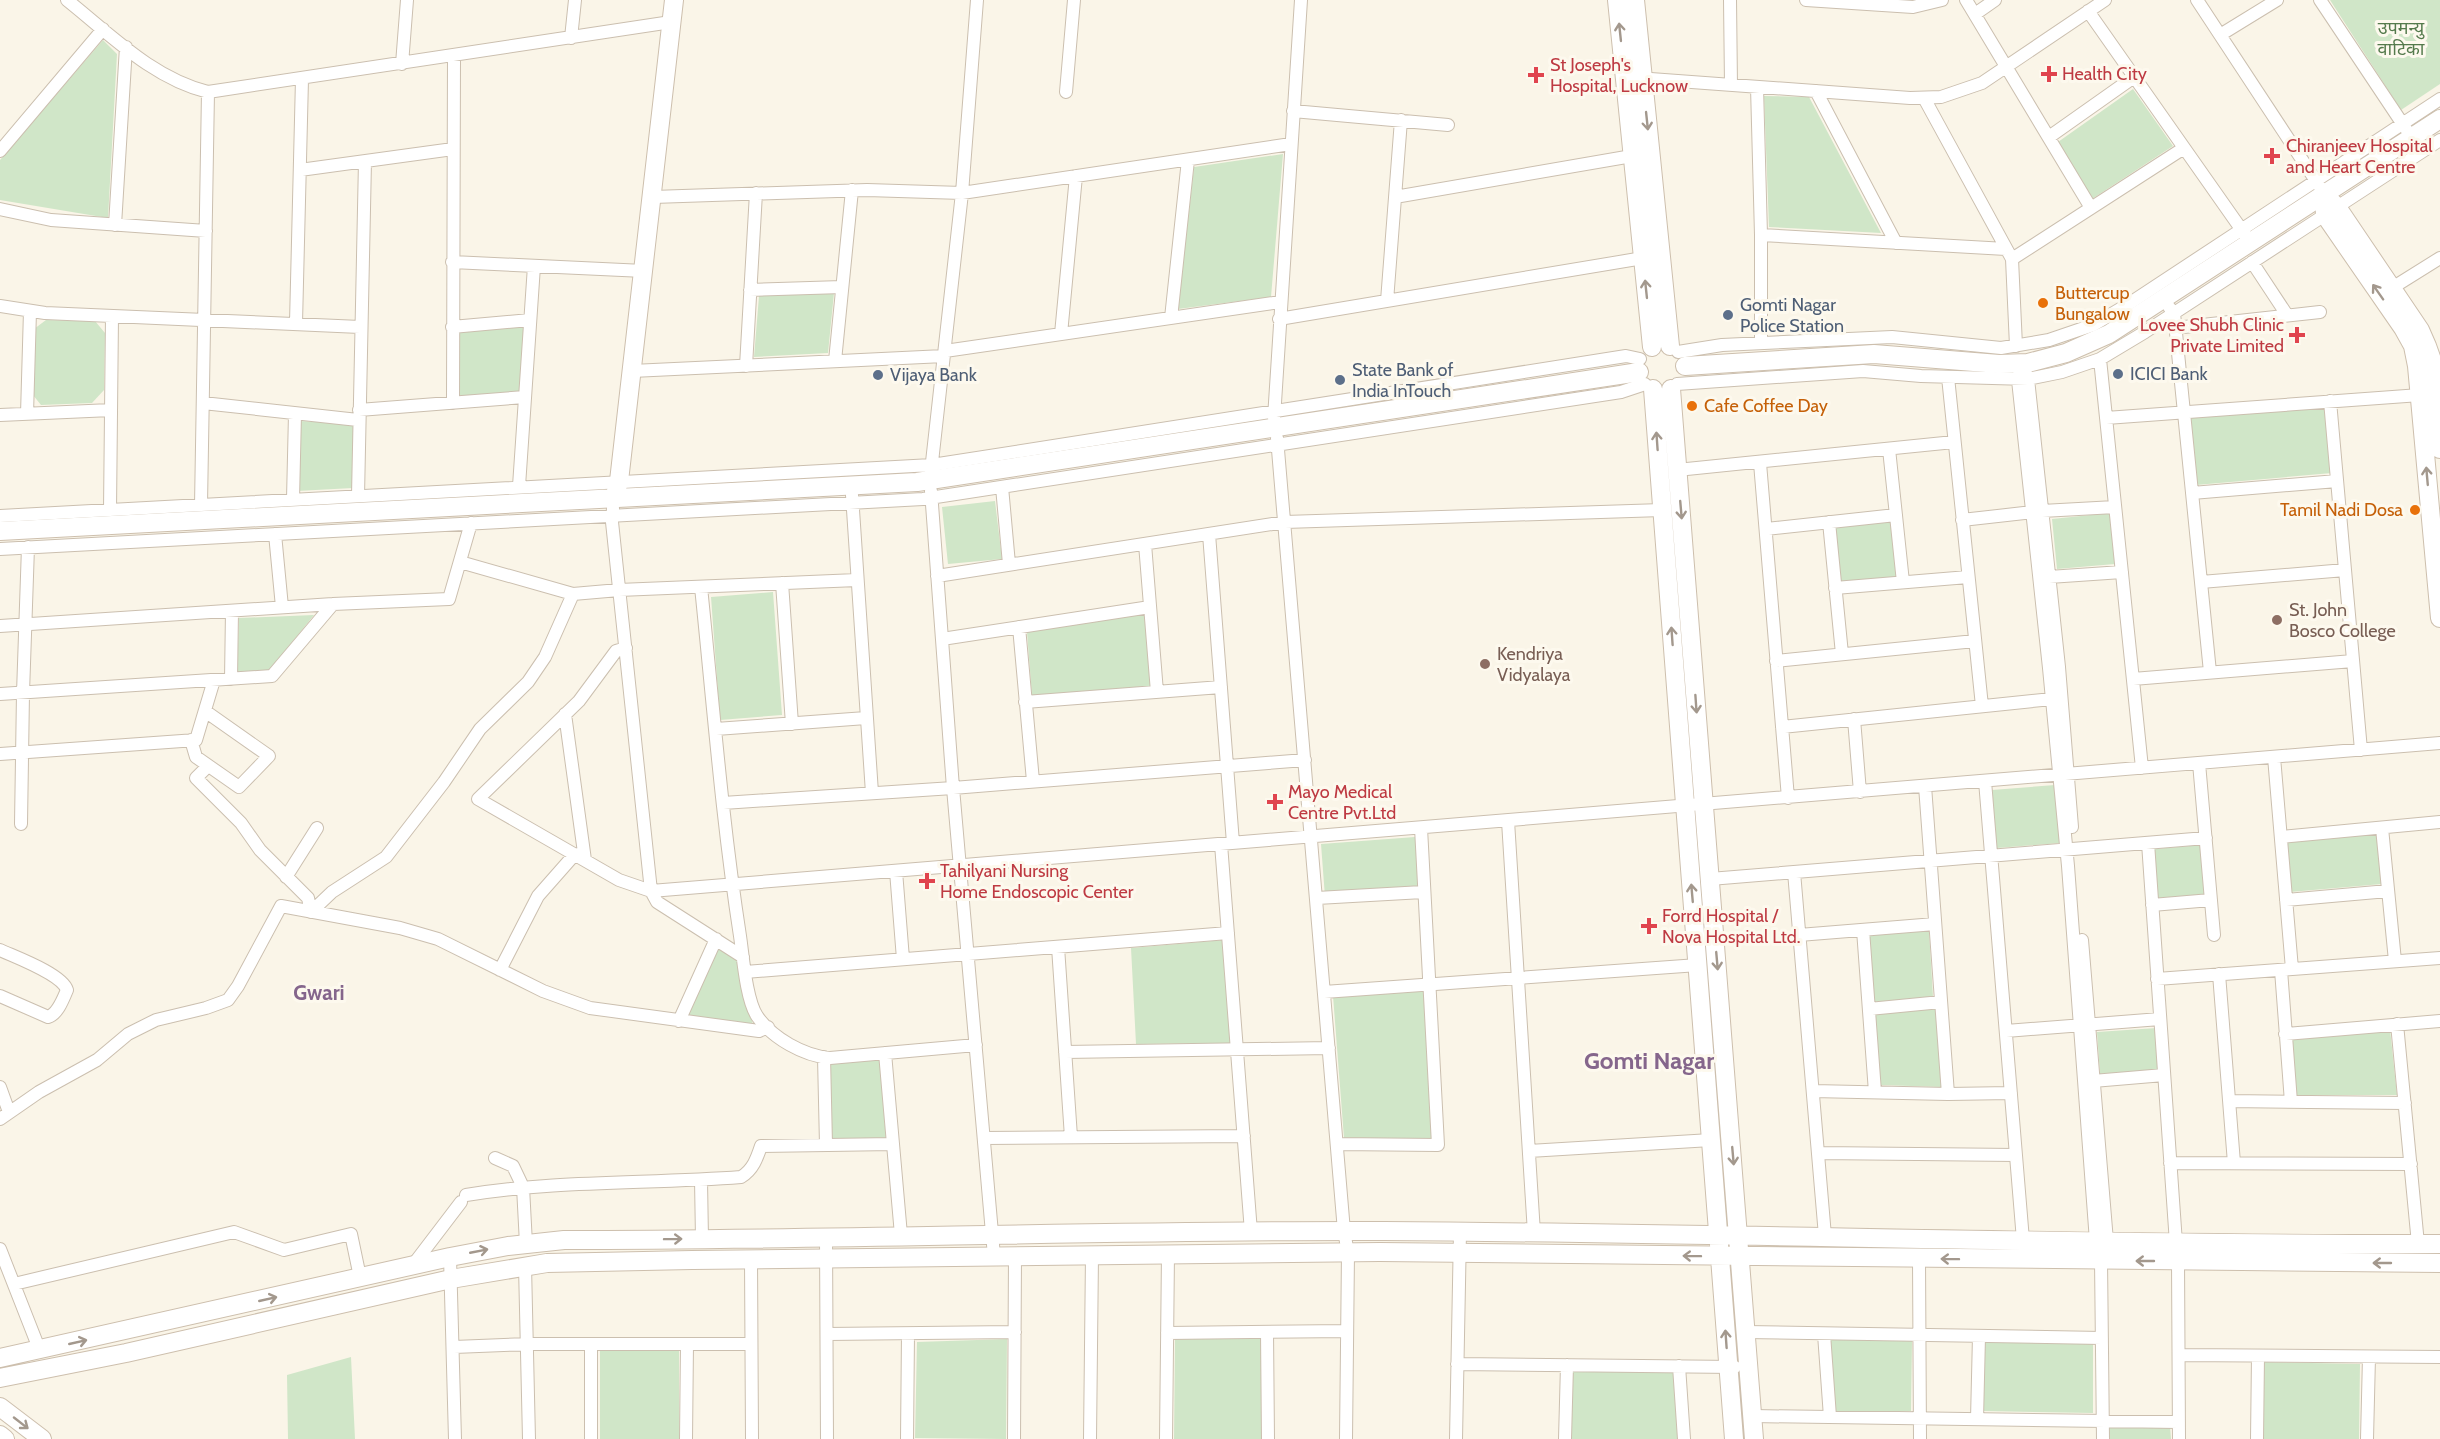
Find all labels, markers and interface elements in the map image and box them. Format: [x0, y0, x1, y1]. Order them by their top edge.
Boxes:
park label: उपमन्यु वाटिका [2378, 17, 2425, 60]
one-way arrow [1614, 22, 1625, 42]
place label: St Joseph's Hospital, Lucknow [1550, 54, 1688, 97]
place label: Health City [2062, 63, 2147, 85]
marker: Health City [2040, 65, 2058, 83]
marker: St Joseph's Hospital, Lucknow [1527, 66, 1545, 84]
one-way arrow [1642, 110, 1653, 130]
place label: Chiranjeev Hospital and Heart Centre [2286, 135, 2433, 178]
marker: Chiranjeev Hospital and Heart Centre [2263, 147, 2281, 165]
one-way arrow [1640, 279, 1651, 299]
place label: Buttercup Bungalow [2055, 282, 2130, 325]
one-way arrow [2372, 284, 2384, 301]
place label: Gomti Nagar Police Station [1740, 294, 1844, 337]
marker: Buttercup Bungalow [2036, 296, 2050, 310]
marker: Gomti Nagar Police Station [1721, 308, 1735, 322]
place label: Lovee Shubh Clinic Private Limited [2140, 314, 2284, 357]
marker: Lovee Shubh Clinic Private Limited [2288, 326, 2306, 344]
place label: State Bank of India InTouch [1352, 359, 1453, 402]
place label: ICICI Bank [2130, 363, 2208, 385]
place label: Vijaya Bank [890, 364, 978, 386]
marker: ICICI Bank [2111, 367, 2125, 381]
marker: Vijaya Bank [871, 368, 885, 382]
marker: State Bank of India InTouch [1333, 373, 1347, 387]
place label: Cafe Coffee Day [1704, 395, 1828, 417]
marker: Cafe Coffee Day [1685, 399, 1699, 413]
one-way arrow [1651, 432, 1662, 452]
one-way arrow [2421, 467, 2432, 486]
one-way arrow [1676, 499, 1687, 519]
place label: Tamil Nadi Dosa [2280, 499, 2403, 521]
marker: Tamil Nadi Dosa [2408, 503, 2422, 517]
place label: St. John Bosco College [2289, 599, 2396, 642]
marker: St. John Bosco College [2270, 613, 2284, 627]
one-way arrow [1666, 626, 1677, 646]
place label: Kendriya Vidyalaya [1497, 643, 1571, 686]
marker: Kendriya Vidyalaya [1478, 657, 1492, 671]
one-way arrow [1691, 694, 1702, 714]
place label: Mayo Medical Centre Pvt.Ltd [1288, 781, 1396, 824]
marker: Mayo Medical Centre Pvt.Ltd [1266, 793, 1284, 811]
place label: Tahilyani Nursing Home Endoscopic Center [940, 860, 1134, 903]
marker: Tahilyani Nursing Home Endoscopic Center [918, 872, 936, 890]
one-way arrow [1686, 884, 1697, 904]
place label: Forrd Hospital / Nova Hospital Ltd. [1662, 905, 1801, 948]
marker: Forrd Hospital / Nova Hospital Ltd. [1640, 917, 1658, 935]
one-way arrow [1712, 951, 1723, 971]
district label: Gwari [293, 980, 345, 1005]
district label: Gomti Nagar [1584, 1046, 1714, 1075]
one-way arrow [1728, 1145, 1739, 1165]
one-way arrow [662, 1233, 682, 1245]
one-way arrow [468, 1246, 488, 1257]
one-way arrow [1682, 1250, 1702, 1262]
one-way arrow [1940, 1253, 1960, 1265]
one-way arrow [2135, 1255, 2155, 1267]
one-way arrow [2372, 1257, 2392, 1269]
one-way arrow [258, 1292, 277, 1304]
one-way arrow [1721, 1329, 1732, 1349]
one-way arrow [68, 1336, 87, 1348]
one-way arrow [13, 1416, 29, 1429]

